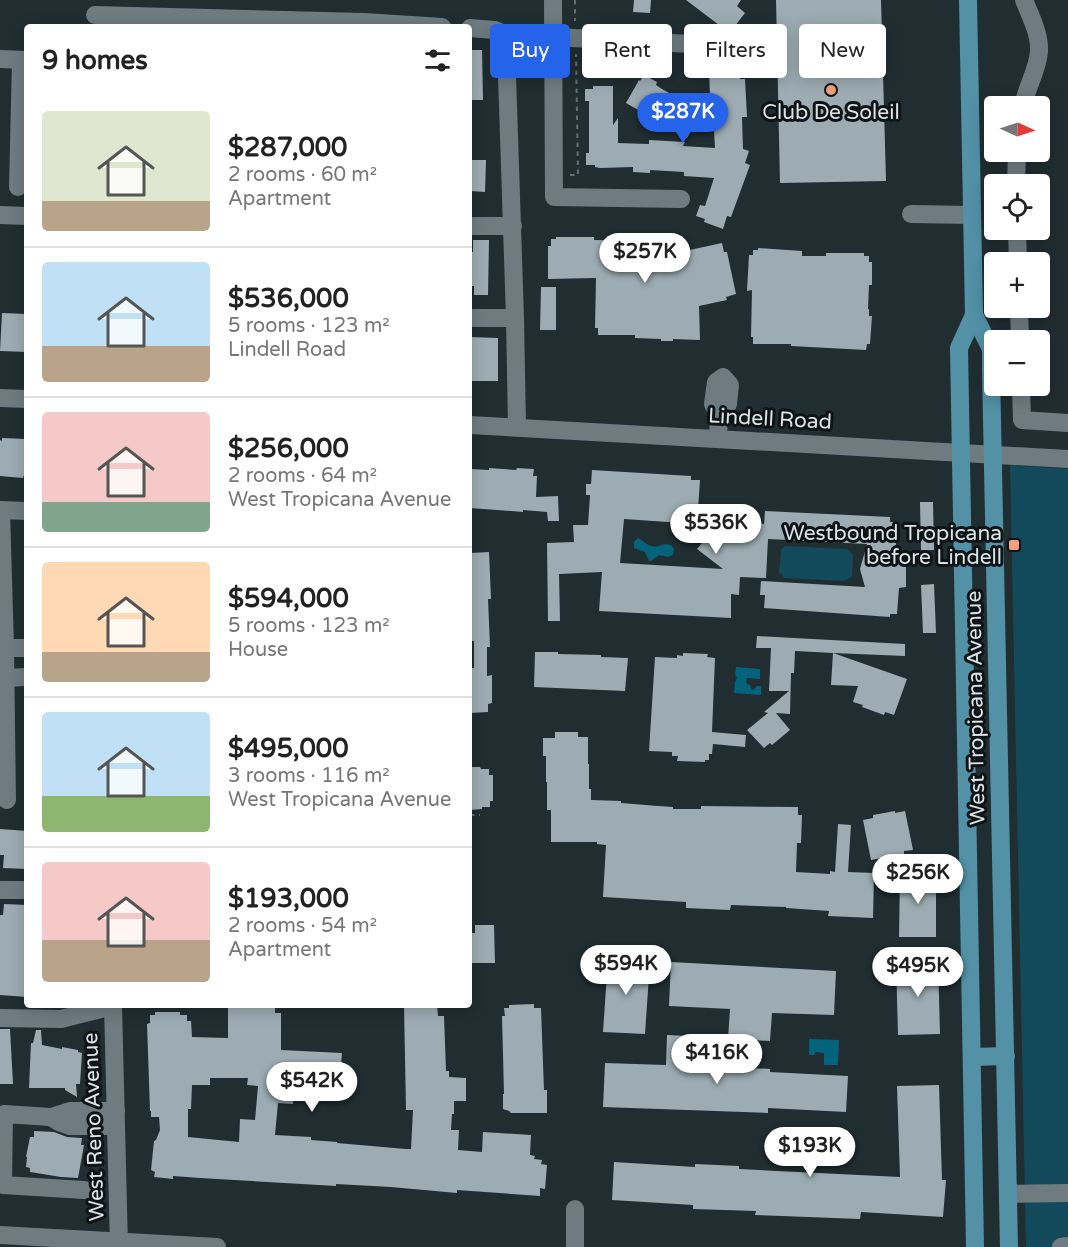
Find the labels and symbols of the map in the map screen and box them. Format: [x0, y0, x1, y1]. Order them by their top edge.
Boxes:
marker: Club De Soleil [824, 83, 838, 97]
pin: $287K [641, 93, 725, 144]
north arrow [984, 96, 1050, 162]
place label: Club De Soleil [762, 100, 900, 125]
pin: $257K [603, 233, 687, 284]
street label: Lindell Road [707, 403, 833, 435]
pin: $536K [674, 504, 758, 555]
place label: Westbound Tropicana before Lindell [783, 521, 1002, 570]
marker: Westbound Tropicana before Lindell [1007, 538, 1021, 552]
street label: West Tropicana Avenue [961, 591, 991, 825]
pin: $256K [876, 854, 960, 905]
pin: $594K [584, 945, 668, 996]
pin: $495K [876, 947, 960, 998]
street label: West Reno Avenue [78, 1032, 110, 1222]
pin: $416K [675, 1034, 759, 1085]
pin: $542K [270, 1062, 354, 1113]
pin: $193K [768, 1127, 852, 1178]

